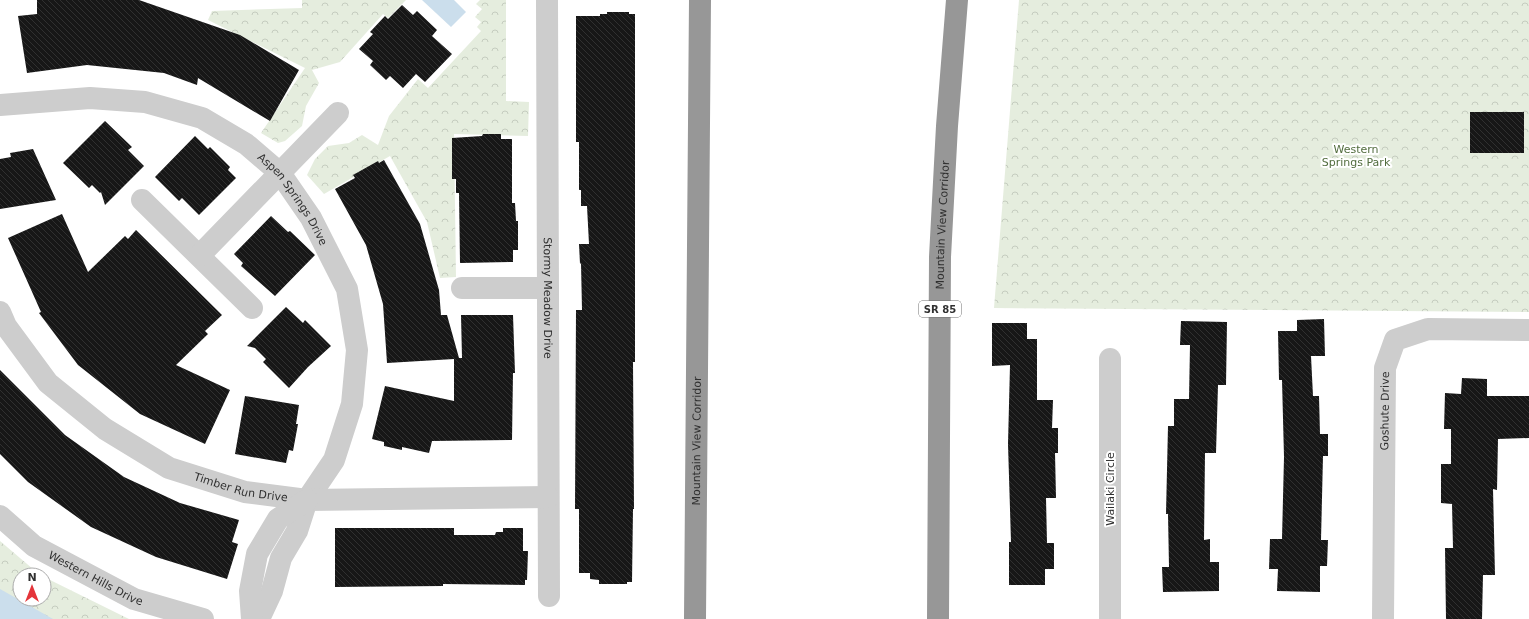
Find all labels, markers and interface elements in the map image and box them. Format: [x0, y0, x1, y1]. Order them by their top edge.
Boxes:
park label: Western Springs Park [1322, 143, 1391, 169]
street label: Aspen Springs Drive [255, 151, 330, 248]
street label: Mountain View Corridor [934, 160, 952, 290]
street label: Stormy Meadow Drive [541, 237, 554, 359]
road number: SR 85 [919, 301, 961, 317]
street label: Goshute Drive [1378, 371, 1392, 451]
street label: Mountain View Corridor [690, 376, 704, 506]
street label: Wailaki Circle [1104, 452, 1117, 526]
street label: Timber Run Drive [191, 470, 289, 504]
street label: Western Hills Drive [46, 549, 144, 608]
north arrow [12, 567, 52, 607]
text: N [27, 571, 37, 584]

